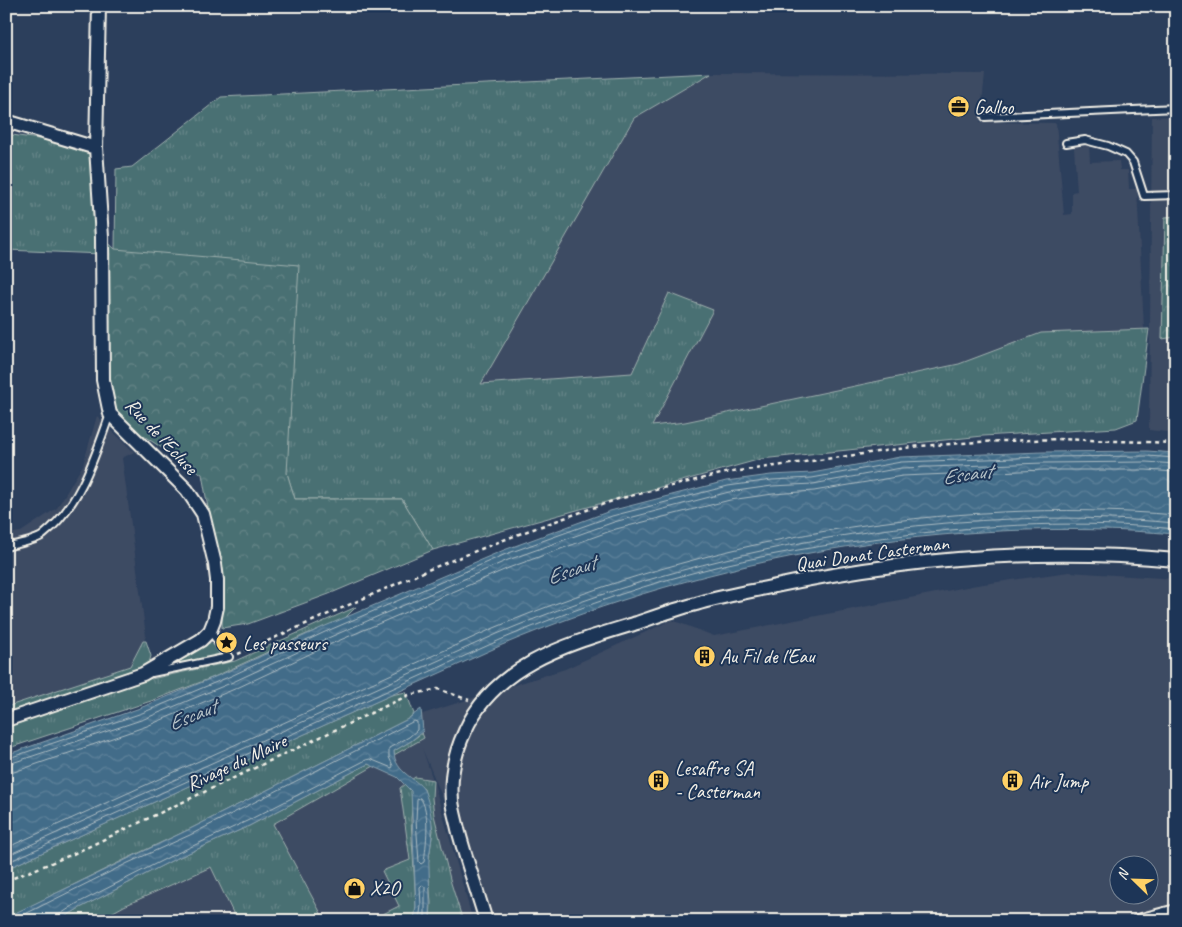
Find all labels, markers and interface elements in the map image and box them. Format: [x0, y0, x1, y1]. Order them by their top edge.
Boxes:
office icon: Galloo [946, 95, 970, 119]
place label: Galloo [974, 95, 1014, 120]
street label: Rue de l'Ecluse [120, 393, 204, 481]
water label: Escaut [941, 457, 998, 490]
street label: Quai Donat Casterman [794, 530, 951, 577]
water label: Escaut [543, 548, 603, 590]
place icon: Les passeurs [215, 631, 239, 655]
place label: Les passeurs [243, 631, 329, 656]
building icon: Au Fil de l'Eau [692, 644, 716, 668]
place label: Au Fil de l'Eau [720, 644, 816, 669]
water label: Escaut [164, 692, 225, 736]
street label: Rivage du Maire [182, 728, 292, 797]
place label: Lesaffre SA - Casterman [675, 756, 761, 804]
building icon: Lesaffre SA - Casterman [647, 768, 671, 792]
building icon: Air Jump [1001, 769, 1025, 793]
place label: Air Jump [1029, 769, 1090, 794]
north arrow [1110, 854, 1160, 904]
text: N [1113, 866, 1133, 882]
shop icon: X2O [342, 876, 366, 900]
place label: X2O [370, 876, 401, 901]

